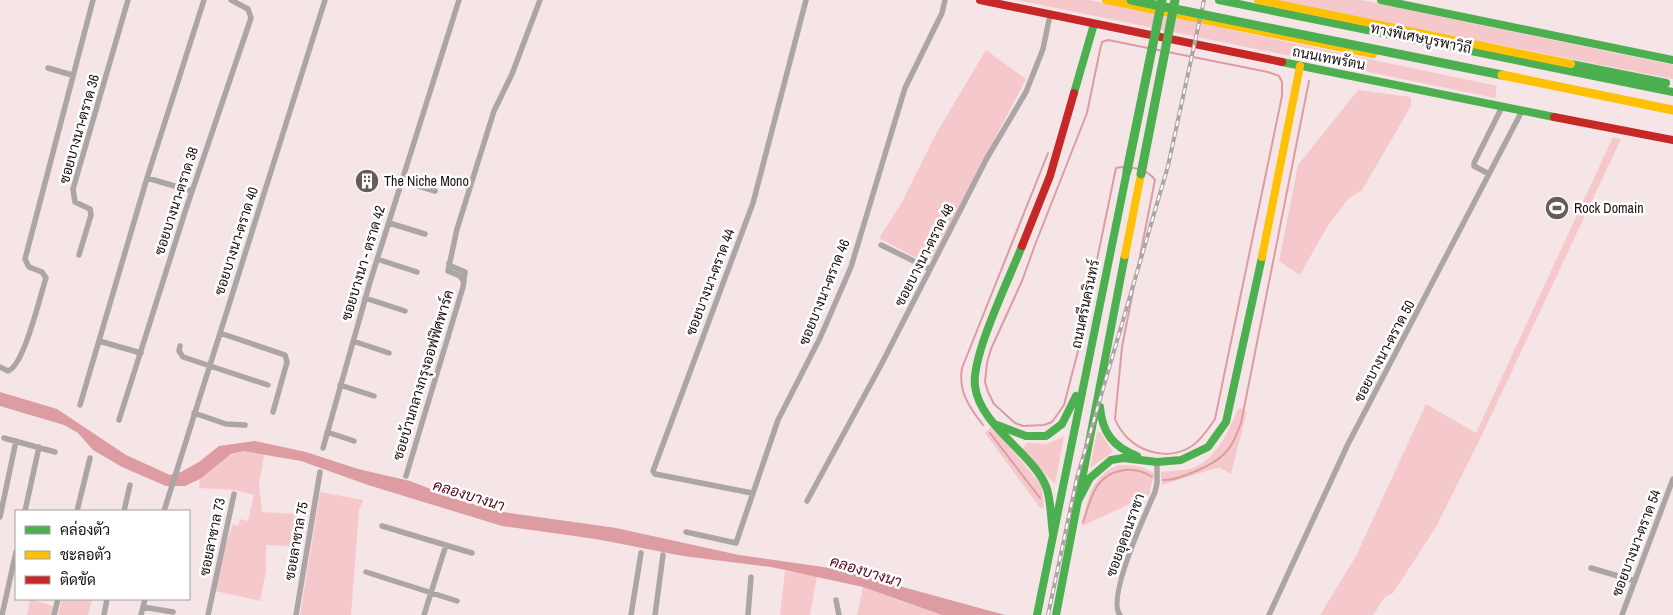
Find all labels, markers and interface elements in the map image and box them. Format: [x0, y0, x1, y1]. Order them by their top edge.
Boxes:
street label: ทางพิเศษบูรพาวิถี [1369, 19, 1473, 58]
street label: ถนนเทพรัตน [1291, 42, 1367, 74]
street label: ซอยบางนา-ตราด 36 [55, 72, 103, 186]
street label: ซอยบางนา-ตราด 38 [150, 145, 202, 257]
building icon: The Niche Mono [354, 168, 380, 194]
place label: The Niche Mono [384, 172, 469, 190]
street label: ซอยบางนา-ตราด 40 [210, 185, 262, 297]
sports icon: Rock Domain [1544, 195, 1570, 221]
place label: Rock Domain [1574, 199, 1644, 217]
street label: ซอยบางนา-ตราด 48 [890, 201, 958, 309]
street label: ซอยบางนา - ตราด 42 [337, 203, 389, 323]
street label: ซอยบางนา-ตราด 44 [681, 226, 739, 338]
street label: ซอยบางนา-ตราด 46 [795, 236, 853, 348]
street label: ถนนศรีนครินทร์ [1067, 258, 1103, 350]
street label: ซอยบ้านกลางกรุงออฟฟิศพาร์ค [388, 288, 458, 463]
street label: ซอยบางนา-ตราด 50 [1350, 297, 1418, 405]
water label: คลองบางนา [431, 474, 507, 516]
street label: ซอยบางนา-ตราด 54 [1607, 487, 1665, 599]
street label: ซอยอุดอนราชา [1102, 491, 1149, 579]
street label: ซอยลาซาล 73 [195, 496, 229, 578]
street label: ซอยลาซาล 75 [280, 500, 312, 582]
legend [15, 510, 190, 600]
text: คล่องตัว [60, 519, 110, 540]
text: ชะลอตัว [60, 544, 111, 565]
water label: คลองบางนา [828, 550, 904, 592]
text: ติดขัด [60, 569, 96, 590]

